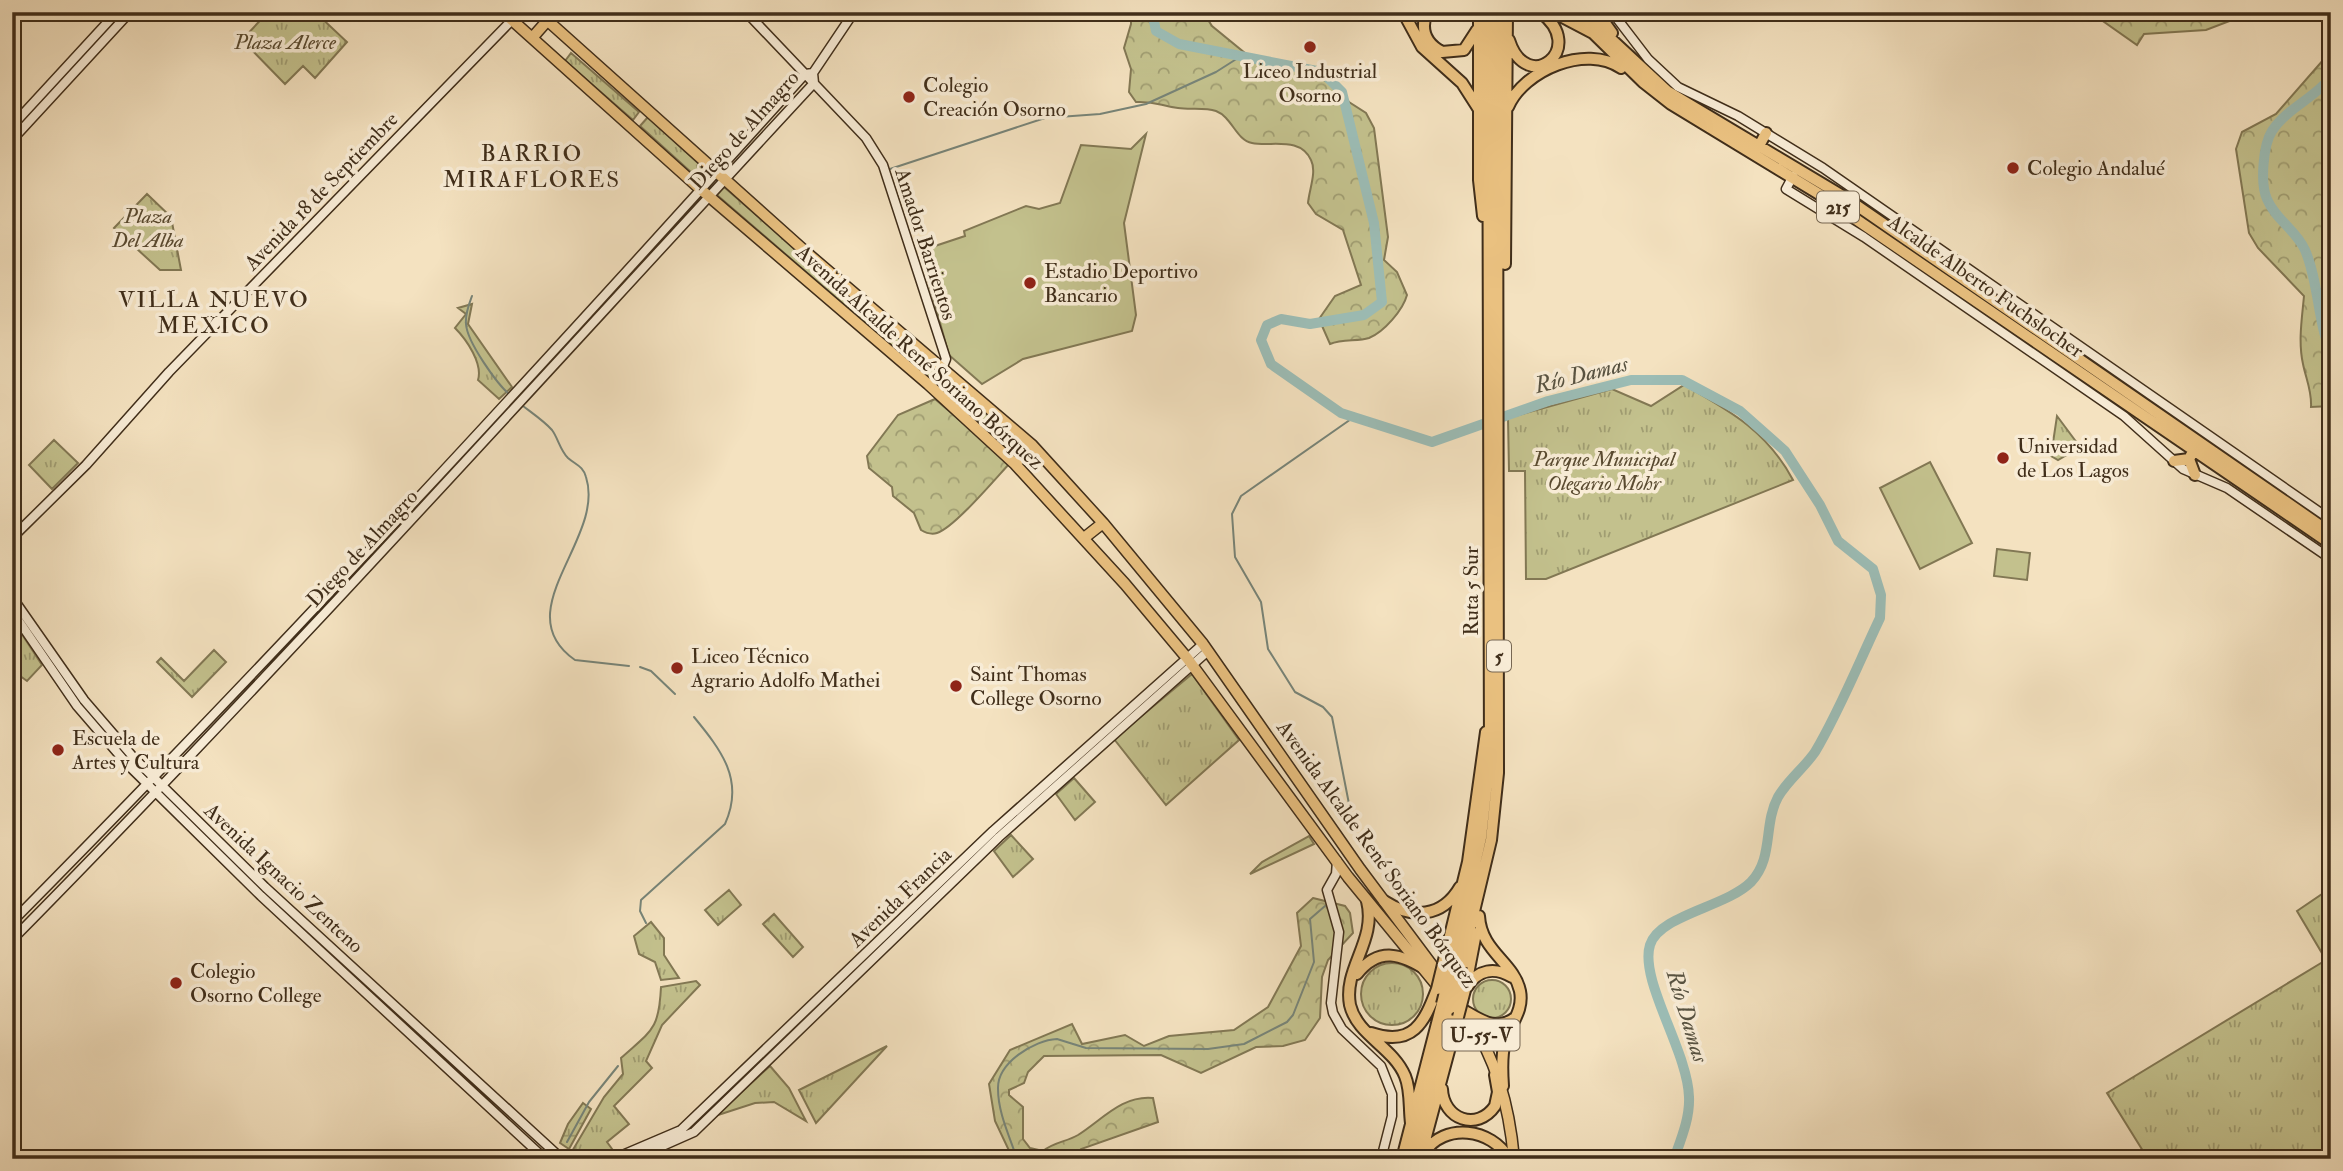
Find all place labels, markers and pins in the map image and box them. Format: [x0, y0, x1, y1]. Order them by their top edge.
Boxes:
marker: Liceo Industrial Osorno [1302, 39, 1318, 55]
place label: Liceo Industrial Osorno [1243, 58, 1378, 109]
place label: Colegio Creación Osorno [923, 72, 1066, 123]
marker: Colegio Creación Osorno [901, 89, 917, 105]
place label: Colegio Andalué [2027, 155, 2165, 182]
marker: Colegio Andalué [2005, 160, 2021, 176]
place label: Estadio Deportivo Bancario [1044, 258, 1198, 309]
marker: Estadio Deportivo Bancario [1022, 275, 1038, 291]
place label: Universidad de Los Lagos [2017, 433, 2129, 484]
marker: Universidad de Los Lagos [1995, 450, 2011, 466]
place label: Liceo Técnico Agrario Adolfo Mathei [690, 643, 881, 694]
marker: Liceo Técnico Agrario Adolfo Mathei [669, 660, 685, 676]
place label: Saint Thomas College Osorno [970, 661, 1102, 712]
marker: Saint Thomas College Osorno [948, 678, 964, 694]
place label: Escuela de Artes y Cultura [71, 725, 200, 776]
marker: Escuela de Artes y Cultura [50, 742, 66, 758]
place label: Colegio Osorno College [190, 958, 322, 1009]
marker: Colegio Osorno College [168, 975, 184, 991]

